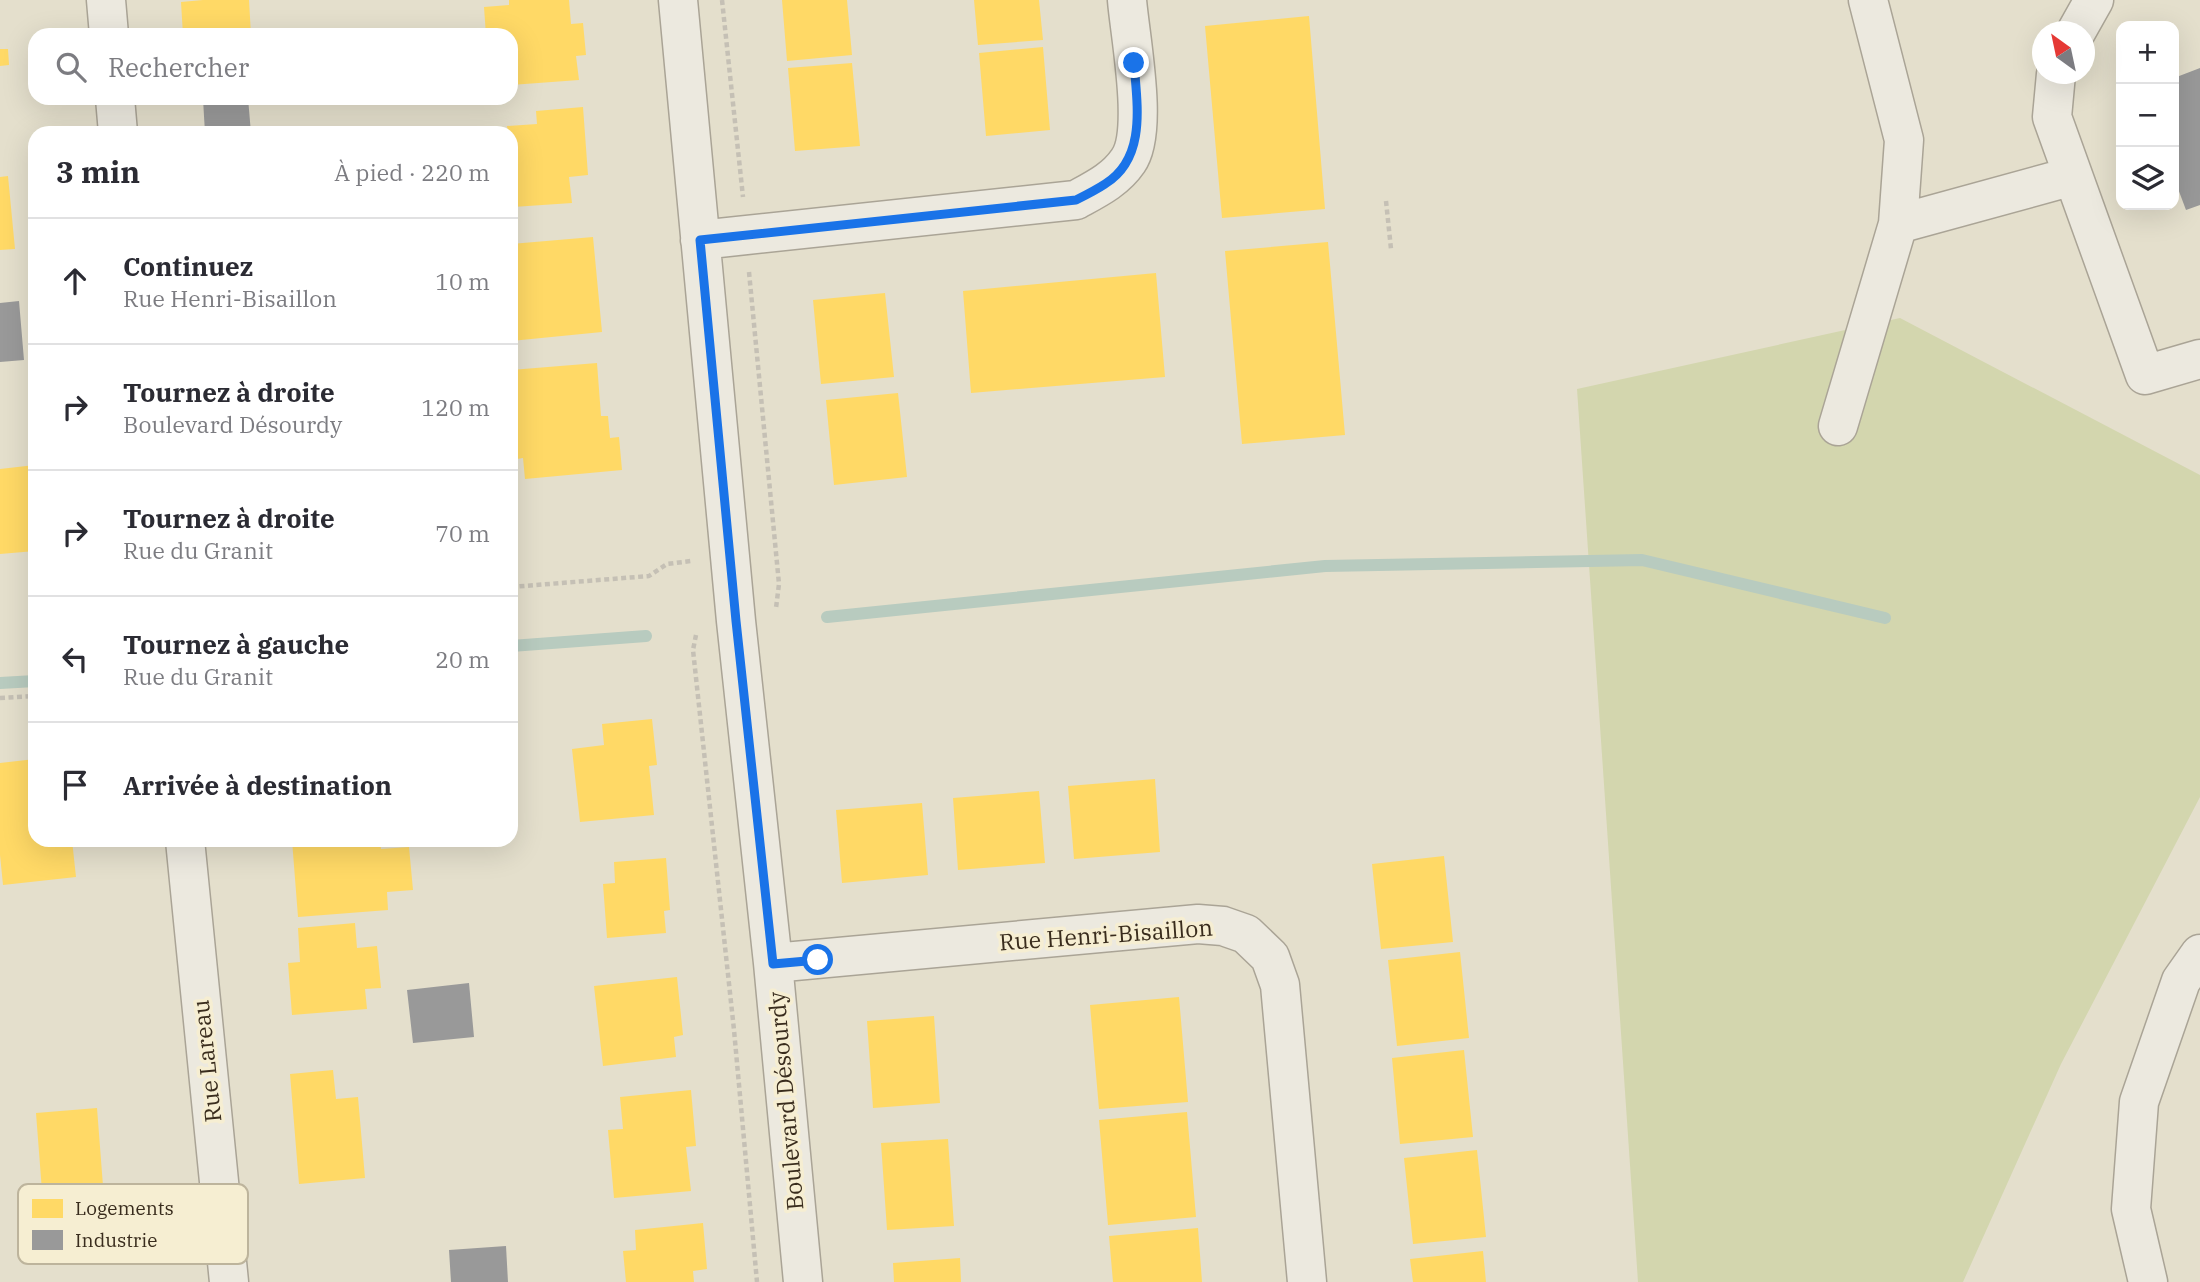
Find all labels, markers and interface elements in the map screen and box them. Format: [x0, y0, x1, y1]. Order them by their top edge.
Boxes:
north arrow [2032, 21, 2095, 84]
map controls [2116, 21, 2179, 210]
button: + [2116, 21, 2179, 84]
search box [28, 28, 518, 105]
route end [1118, 47, 1149, 78]
icon: search [52, 48, 90, 86]
text: Rechercher [108, 50, 249, 84]
button: − [2116, 84, 2179, 147]
button: layers [2116, 147, 2179, 210]
text: 3 min [56, 152, 140, 191]
text: À pied · 220 m [334, 157, 490, 187]
text: Continuez [123, 249, 253, 283]
icon: ahead [56, 262, 94, 300]
text: 10 m [435, 266, 490, 296]
text: Rue Henri-Bisaillon [123, 283, 337, 313]
text: Tournez à droite [123, 375, 335, 409]
icon: right [56, 388, 94, 426]
text: 120 m [421, 392, 490, 422]
text: Boulevard Désourdy [123, 409, 342, 439]
text: Tournez à droite [123, 501, 335, 535]
icon: right [56, 514, 94, 552]
text: 70 m [435, 518, 490, 548]
text: Rue du Granit [123, 535, 273, 565]
text: Tournez à gauche [123, 627, 349, 661]
icon: left [56, 640, 94, 678]
text: 20 m [435, 644, 490, 674]
text: Rue du Granit [123, 661, 273, 691]
icon: arrive [56, 766, 94, 804]
text: Arrivée à destination [123, 768, 392, 802]
street label: Rue Henri-Bisaillon [998, 912, 1214, 956]
route start [802, 944, 833, 975]
street label: Boulevard Désourdy [760, 990, 810, 1212]
street label: Rue Lareau [185, 998, 227, 1124]
legend [18, 1184, 248, 1264]
text: Logements [75, 1196, 174, 1220]
text: Industrie [75, 1228, 157, 1252]

